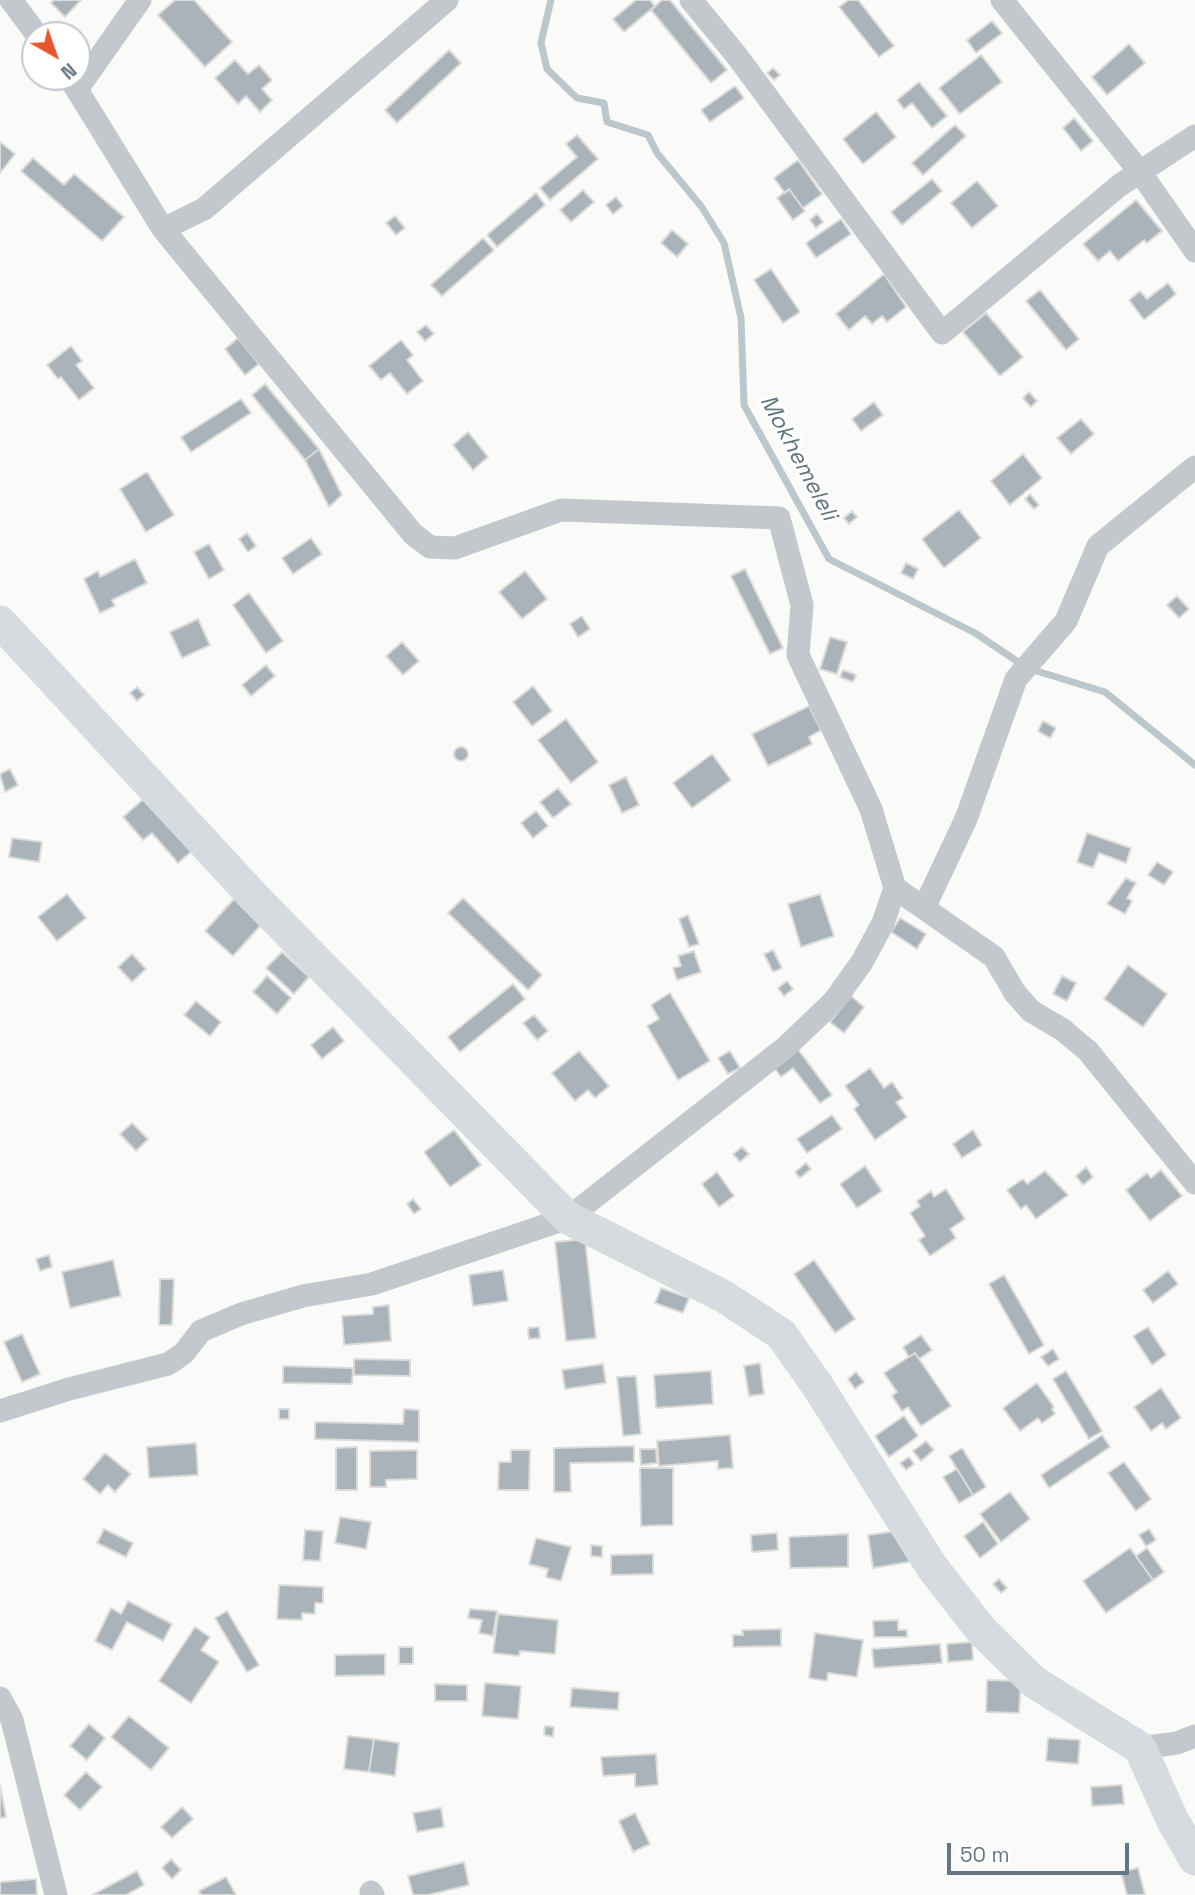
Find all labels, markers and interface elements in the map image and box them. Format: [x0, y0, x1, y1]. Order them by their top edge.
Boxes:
north arrow [21, 21, 91, 91]
text: N [56, 57, 81, 85]
water label: Mokhemeleli [753, 391, 843, 525]
scale bar [950, 1828, 1132, 1872]
text: 50 m [960, 1841, 1010, 1868]

